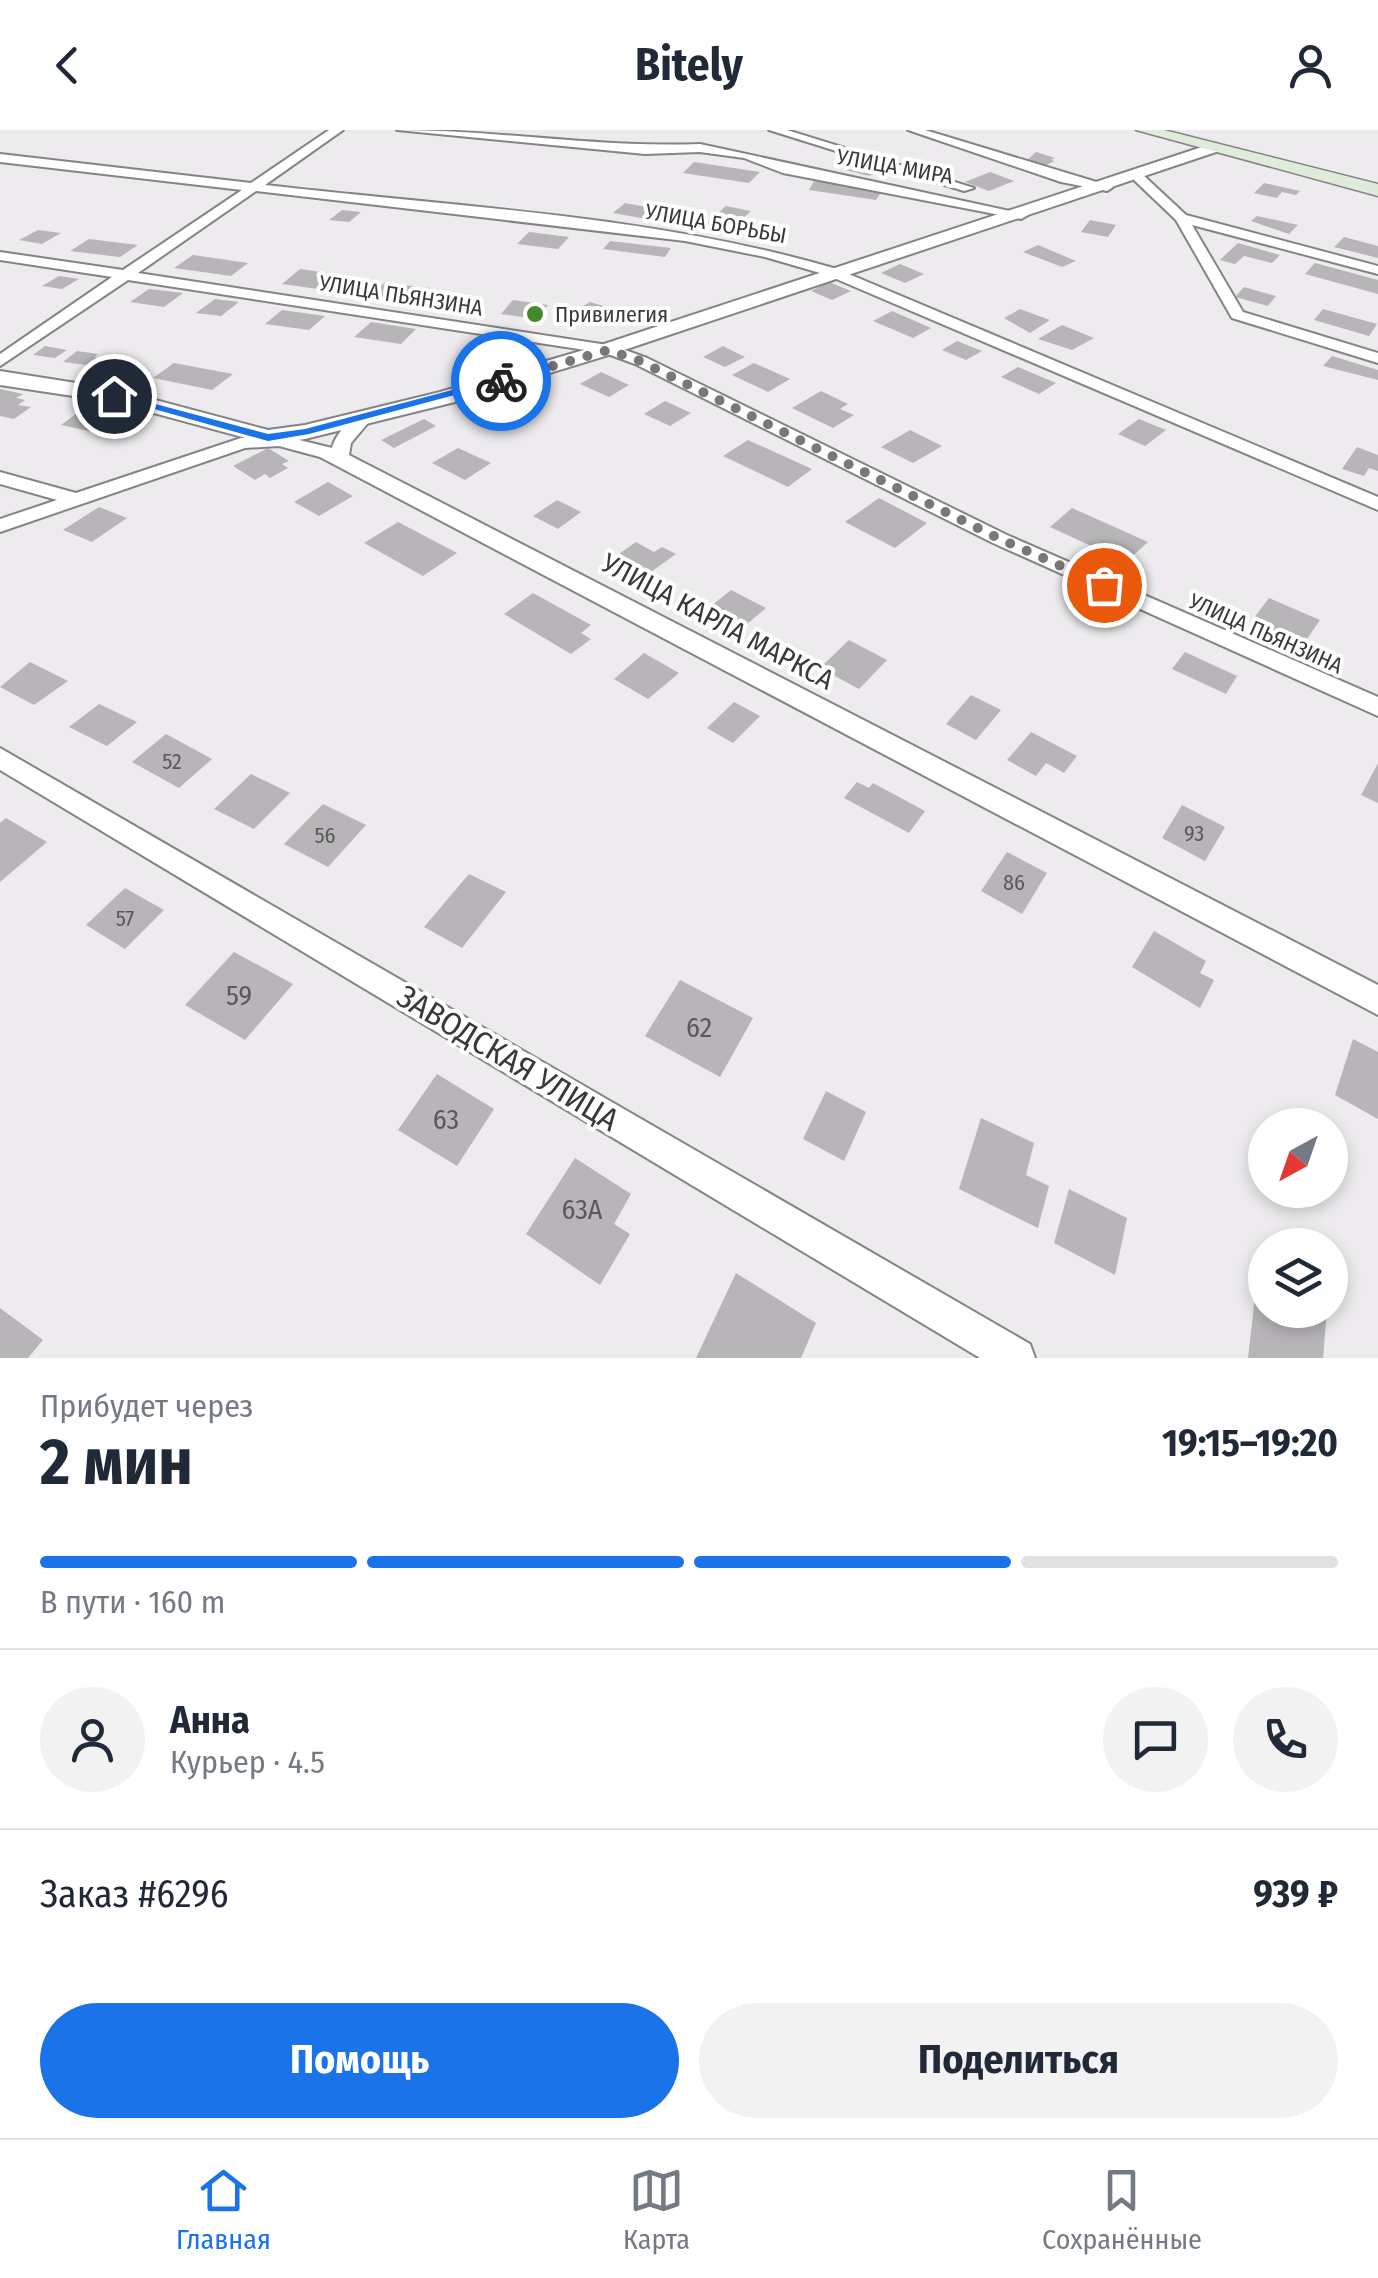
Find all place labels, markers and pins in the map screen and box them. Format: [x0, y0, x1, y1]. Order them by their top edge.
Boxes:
place label: Привилегия [555, 301, 668, 328]
marker: Привилегия [524, 303, 546, 325]
pin [72, 354, 157, 439]
pin [1062, 543, 1147, 628]

